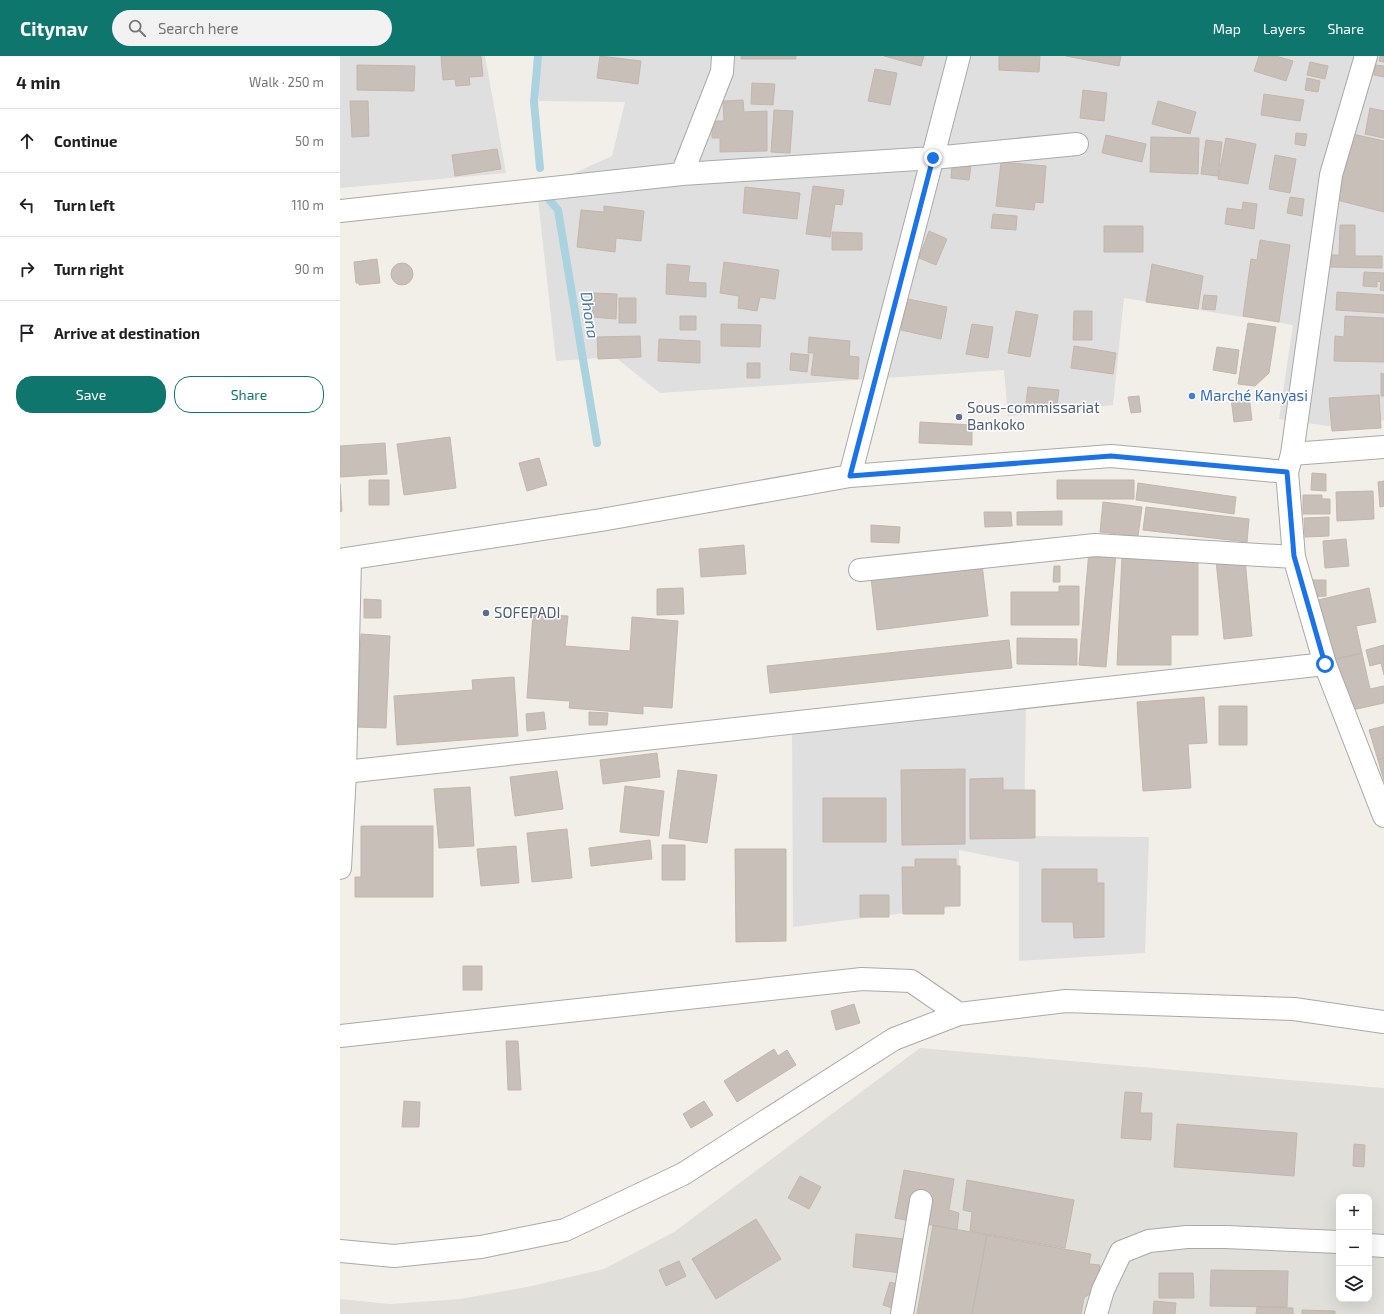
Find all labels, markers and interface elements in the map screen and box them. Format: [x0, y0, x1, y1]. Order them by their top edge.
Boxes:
search box [112, 10, 392, 46]
text: Citynav [20, 17, 88, 40]
icon: search [126, 17, 148, 39]
text: Search here [158, 19, 238, 37]
text: Map [1213, 20, 1241, 37]
text: Layers [1263, 20, 1305, 37]
text: Share [1327, 20, 1364, 37]
text: 4 min [16, 72, 60, 92]
text: Walk · 250 m [249, 74, 324, 90]
icon: ahead [16, 130, 38, 152]
text: Continue [54, 132, 117, 150]
text: 50 m [295, 133, 324, 149]
route end [924, 149, 942, 167]
icon: left [16, 194, 38, 216]
text: Turn left [54, 196, 115, 214]
text: 110 m [292, 197, 324, 213]
icon: right [16, 258, 38, 280]
text: Turn right [54, 260, 124, 278]
text: 90 m [294, 261, 324, 277]
water label: Dhona [577, 290, 604, 340]
icon: arrive [16, 322, 38, 344]
text: Arrive at destination [54, 324, 200, 342]
button: Save [16, 376, 166, 413]
button: Share [174, 376, 324, 413]
place label: Marché Kanyasi [1200, 386, 1308, 404]
marker: Marché Kanyasi [1187, 391, 1197, 401]
place label: Sous-commissariat Bankoko [967, 398, 1100, 433]
marker: Sous-commissariat Bankoko [954, 412, 964, 422]
place label: SOFEPADI [494, 603, 560, 621]
marker: SOFEPADI [481, 608, 491, 618]
route start [1316, 655, 1334, 673]
map controls [1336, 1194, 1372, 1302]
button: + [1336, 1194, 1372, 1230]
button: − [1336, 1230, 1372, 1266]
button: layers [1336, 1266, 1372, 1302]

